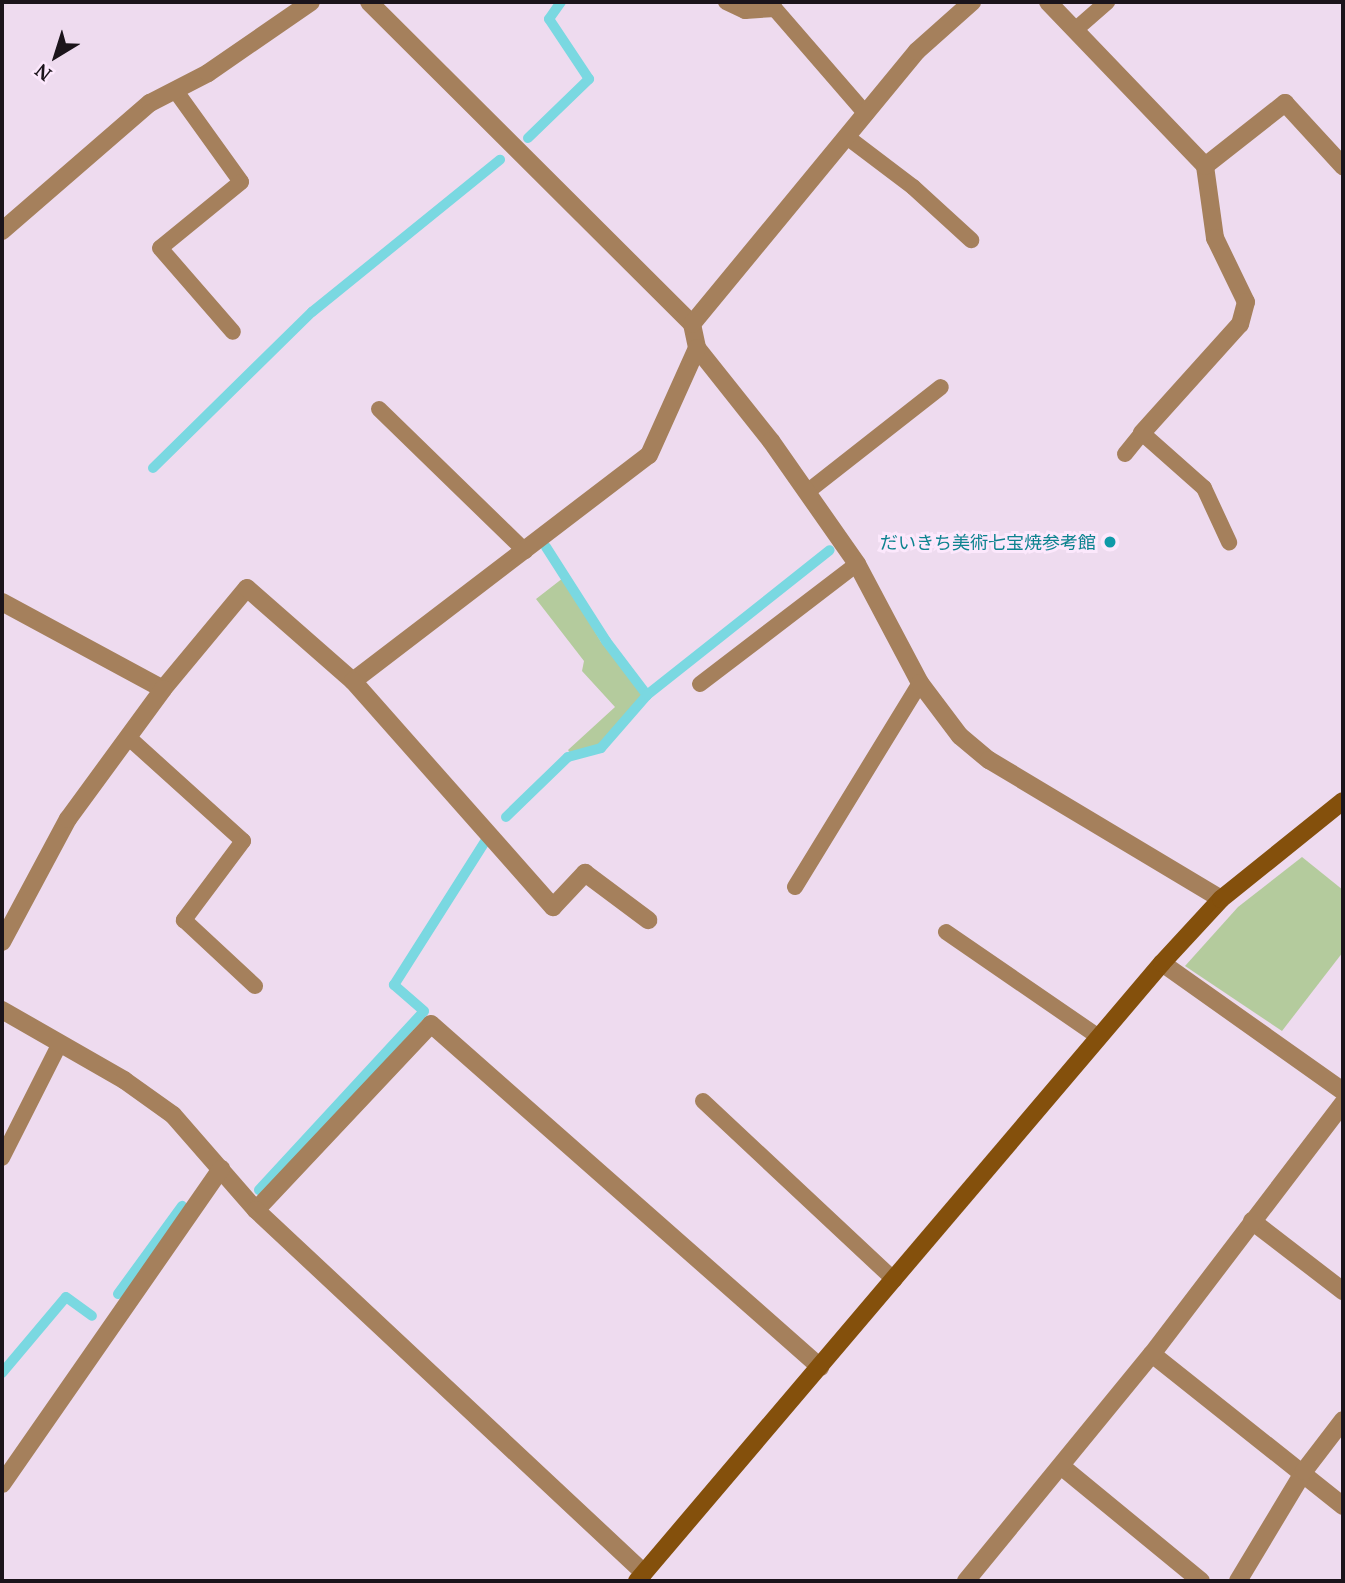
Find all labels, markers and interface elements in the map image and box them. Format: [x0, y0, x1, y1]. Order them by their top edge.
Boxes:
north arrow [21, 21, 91, 91]
text: N [29, 59, 56, 87]
place label: だいきち美術七宝焼参考館 [880, 531, 1096, 553]
marker: だいきち美術七宝焼参考館 [1102, 534, 1118, 550]

